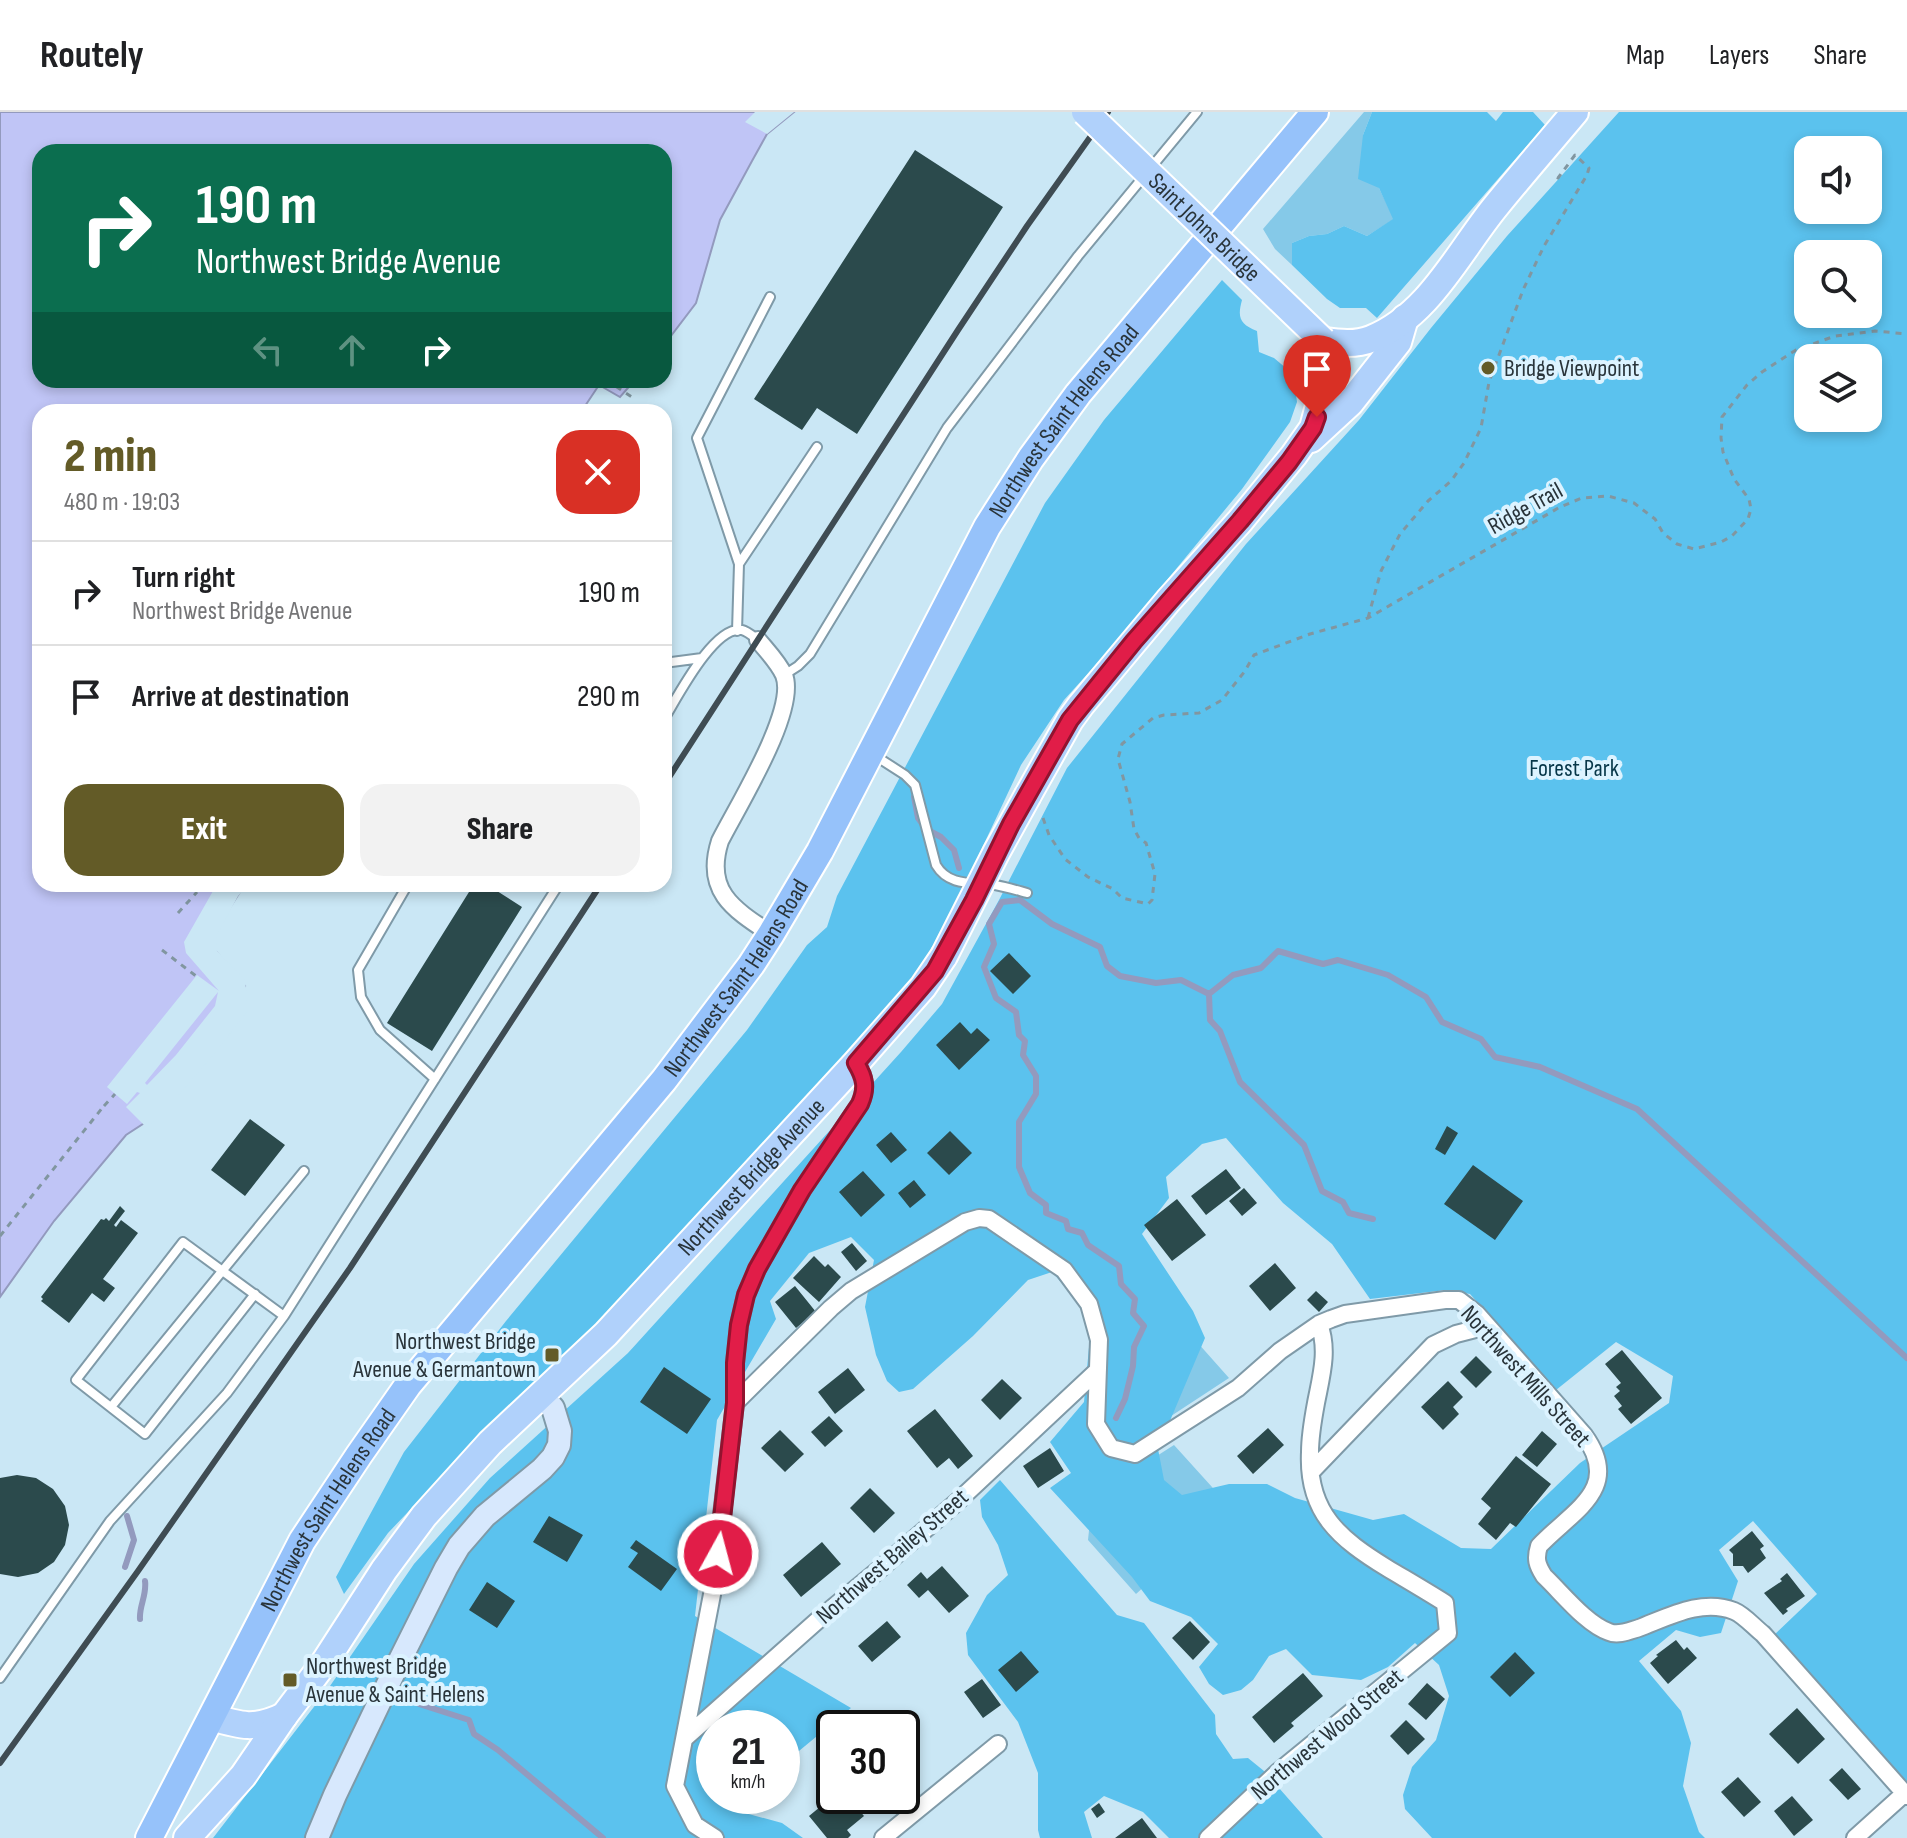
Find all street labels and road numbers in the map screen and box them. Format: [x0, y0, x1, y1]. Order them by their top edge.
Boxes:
street label: Saint Johns Bridge [1142, 167, 1266, 288]
street label: Northwest Saint Helens Road [983, 318, 1145, 523]
street label: Ridge Trail [1483, 476, 1568, 541]
street label: Northwest Saint Helens Road [658, 874, 815, 1083]
street label: Northwest Bridge Avenue [672, 1092, 831, 1262]
street label: Northwest Mills Street [1454, 1300, 1597, 1453]
street label: Northwest Saint Helens Road [254, 1403, 402, 1616]
street label: Northwest Bailey Street [810, 1482, 974, 1630]
street label: Northwest Wood Street [1245, 1662, 1409, 1806]

